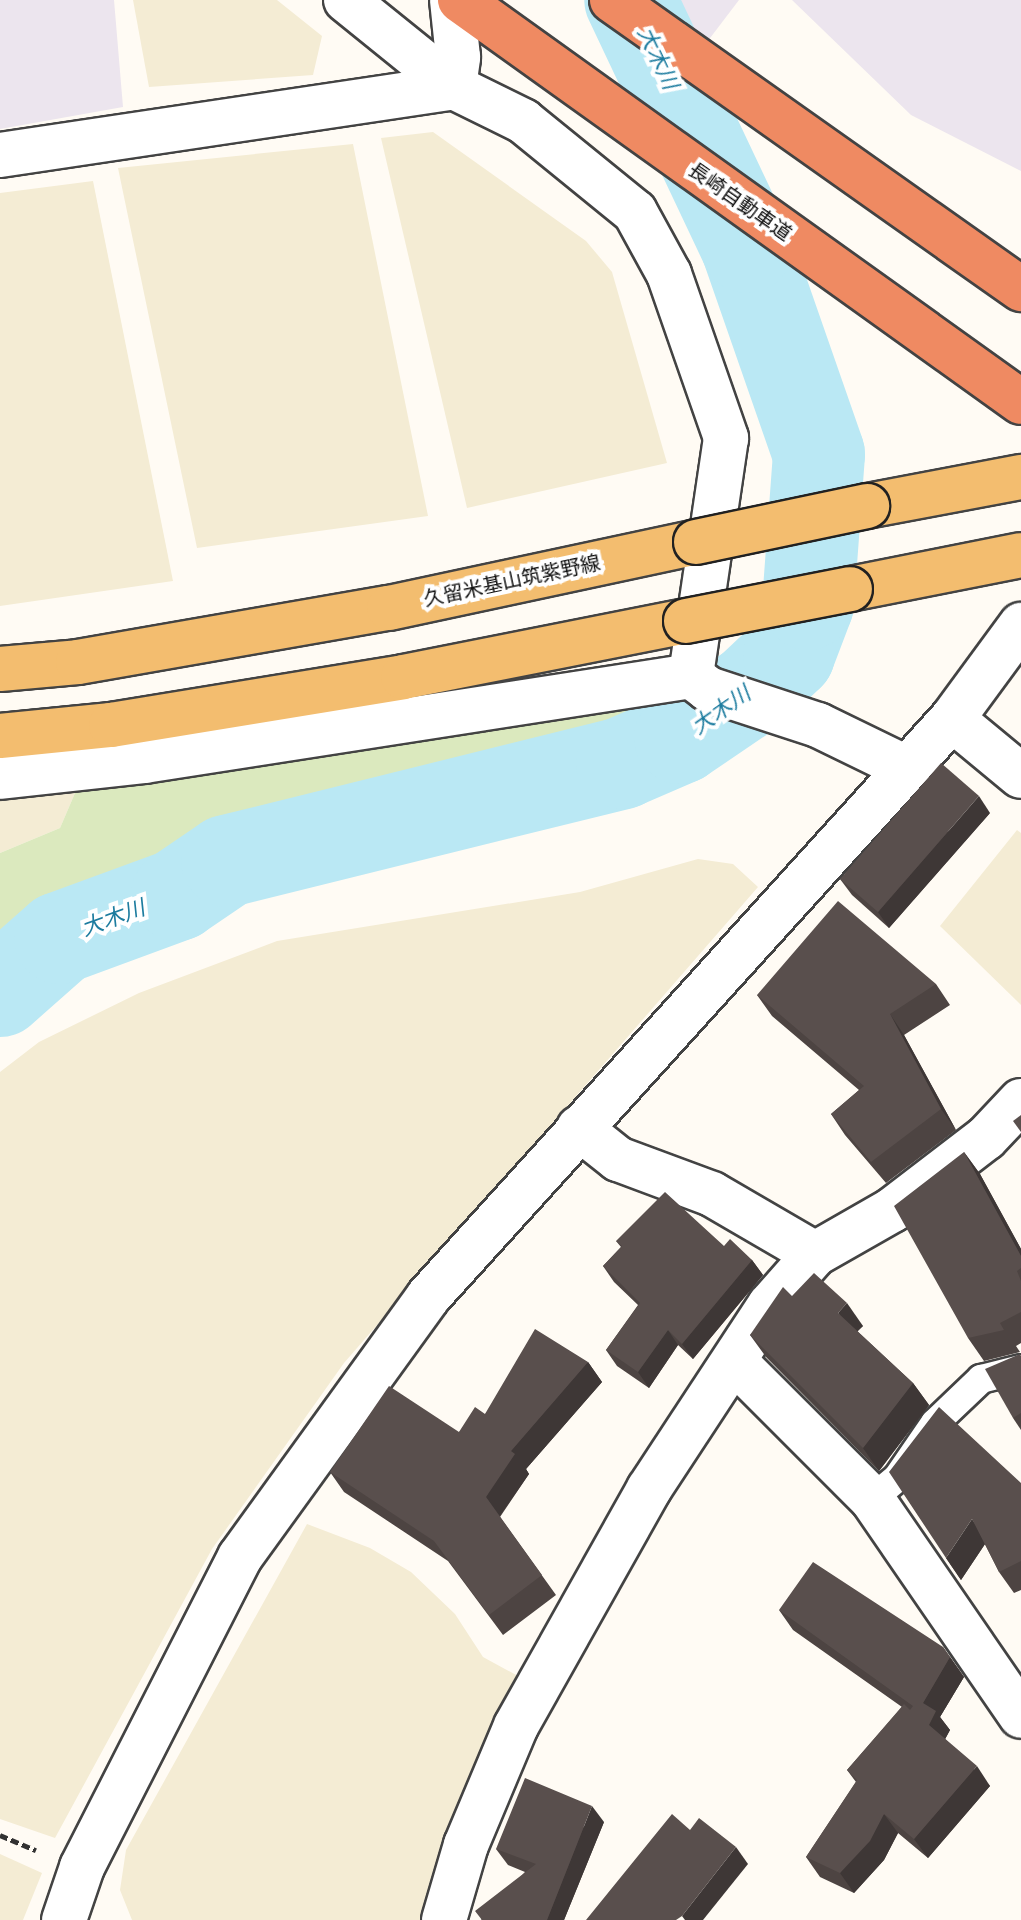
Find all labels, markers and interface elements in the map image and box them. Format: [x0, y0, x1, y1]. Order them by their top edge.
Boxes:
water label: 大木川 [632, 23, 684, 93]
street label: 長崎自動車道 [684, 158, 796, 246]
street label: 久留米基山筑紫野線 [421, 551, 603, 611]
water label: 大木川 [686, 680, 756, 740]
water label: 大木川 [77, 894, 149, 942]

